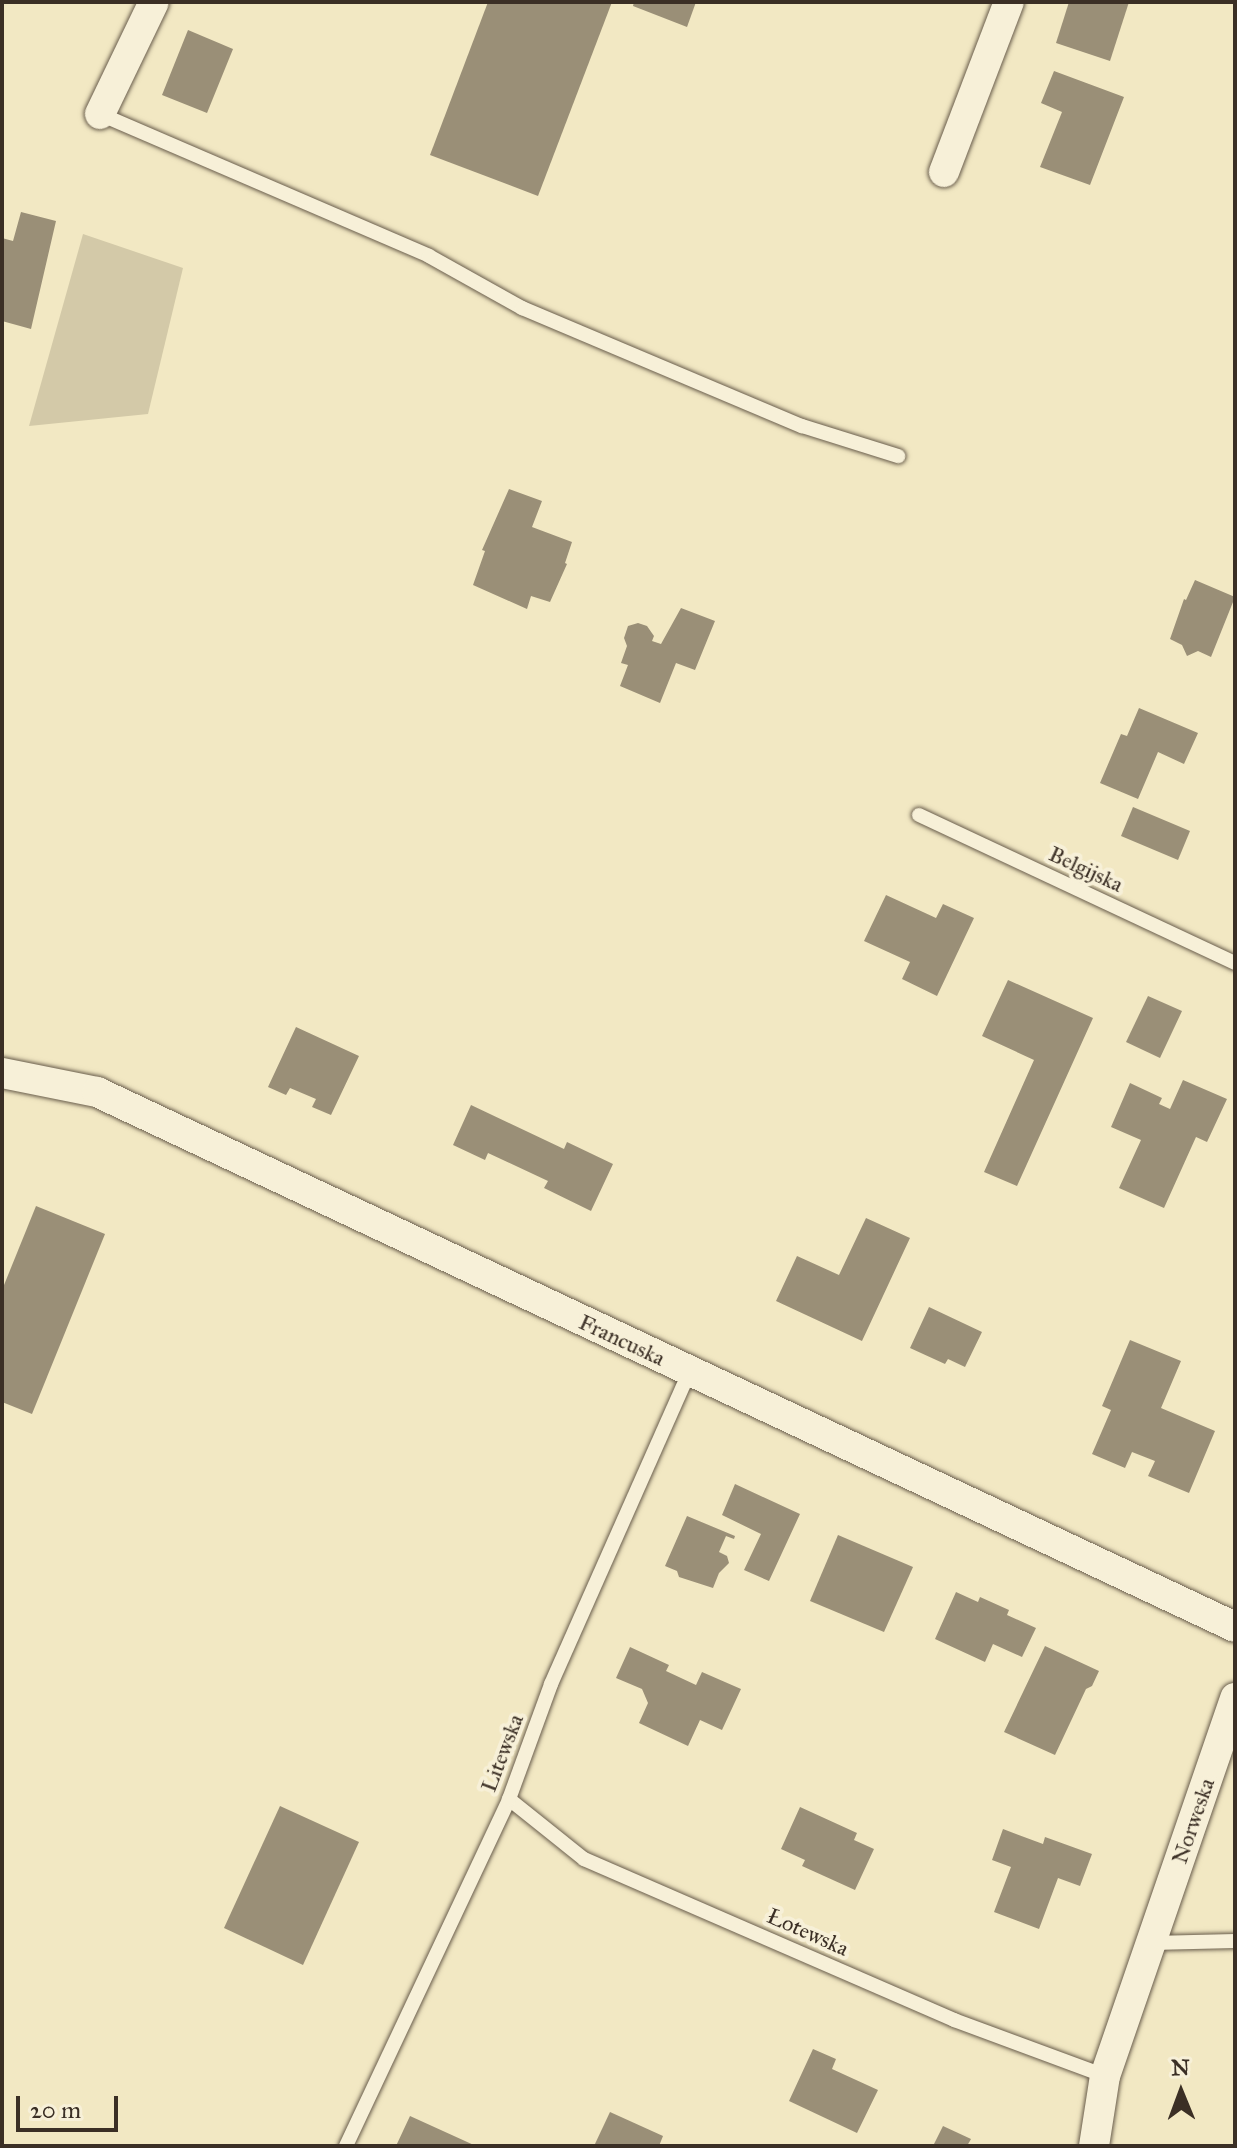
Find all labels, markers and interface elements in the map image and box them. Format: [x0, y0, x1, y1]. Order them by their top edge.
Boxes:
street label: Belgijska [1045, 840, 1127, 898]
street label: Francuska [575, 1309, 669, 1371]
street label: Litewska [475, 1710, 529, 1796]
street label: Norweska [1166, 1775, 1220, 1867]
street label: Łotewska [763, 1902, 853, 1962]
north arrow [1141, 2052, 1221, 2132]
text: N [1171, 2054, 1190, 2081]
scale bar [20, 2080, 122, 2130]
text: 20 m [30, 2095, 81, 2125]

